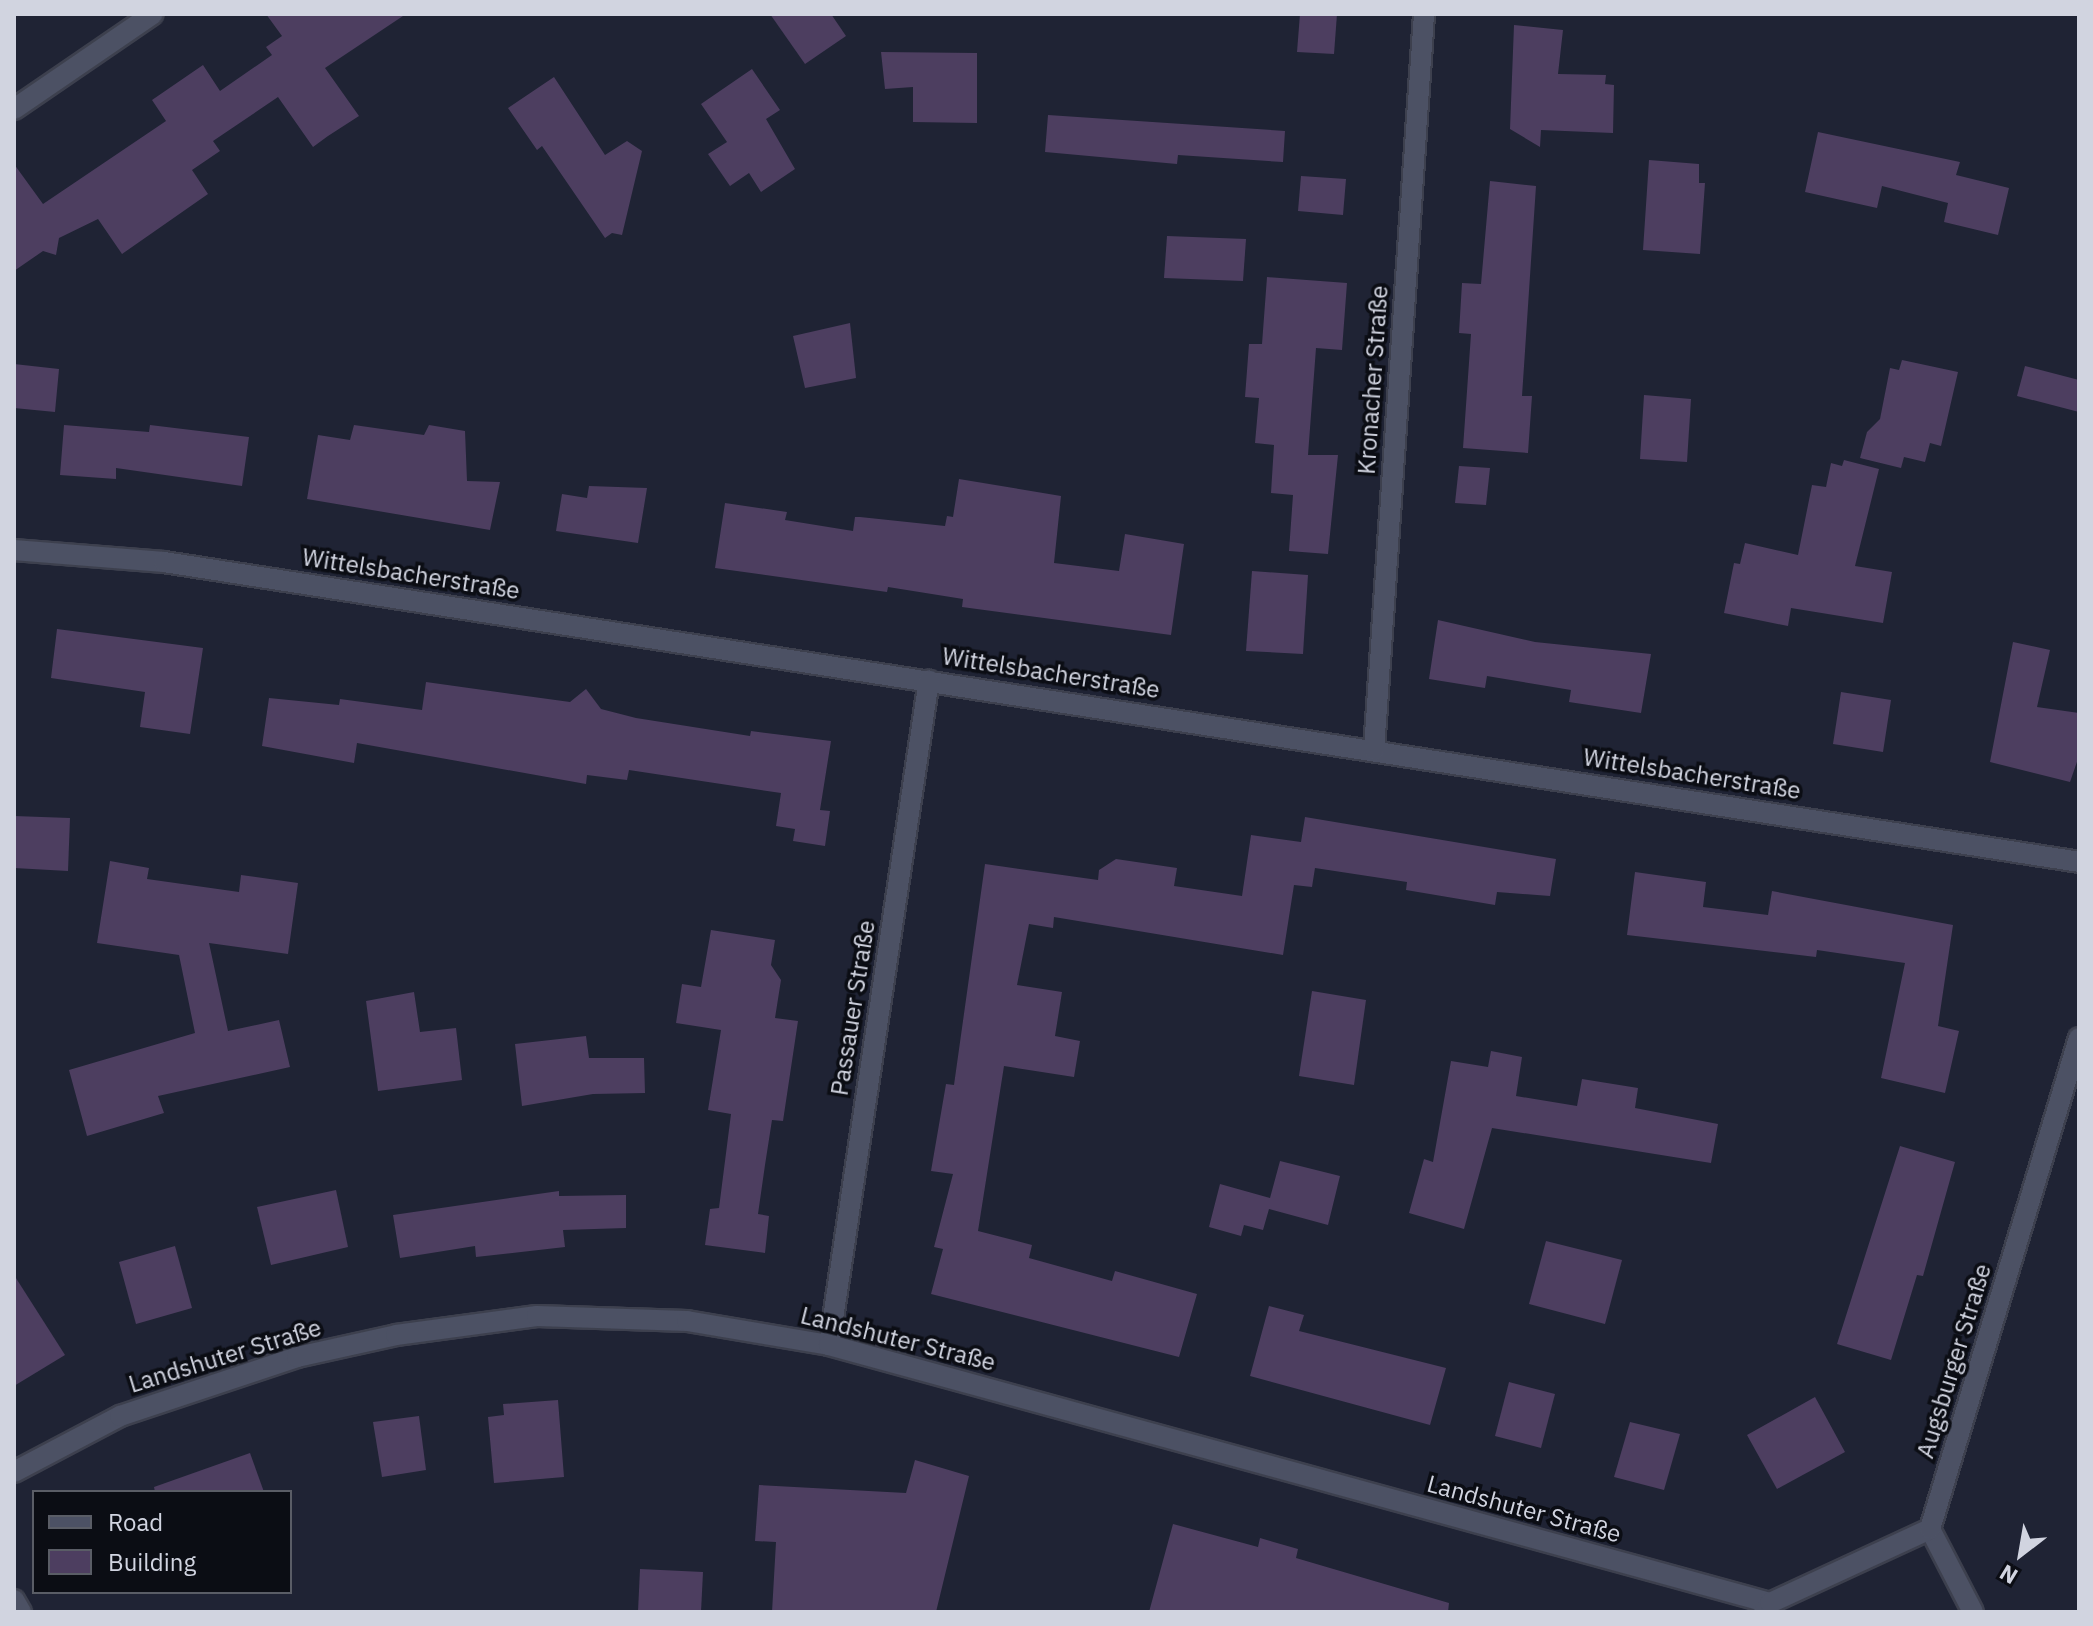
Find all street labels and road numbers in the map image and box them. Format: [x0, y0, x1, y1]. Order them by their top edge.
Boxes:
street label: Kronacher Straße [1352, 285, 1394, 475]
street label: Wittelsbacherstraße [300, 543, 522, 605]
street label: Wittelsbacherstraße [940, 642, 1162, 704]
street label: Wittelsbacherstraße [1581, 743, 1803, 805]
street label: Passauer Straße [825, 918, 881, 1098]
street label: Augsburger Straße [1911, 1260, 1997, 1462]
street label: Landshuter Straße [798, 1301, 998, 1377]
street label: Landshuter Straße [125, 1313, 325, 1399]
street label: Landshuter Straße [1424, 1469, 1624, 1549]

